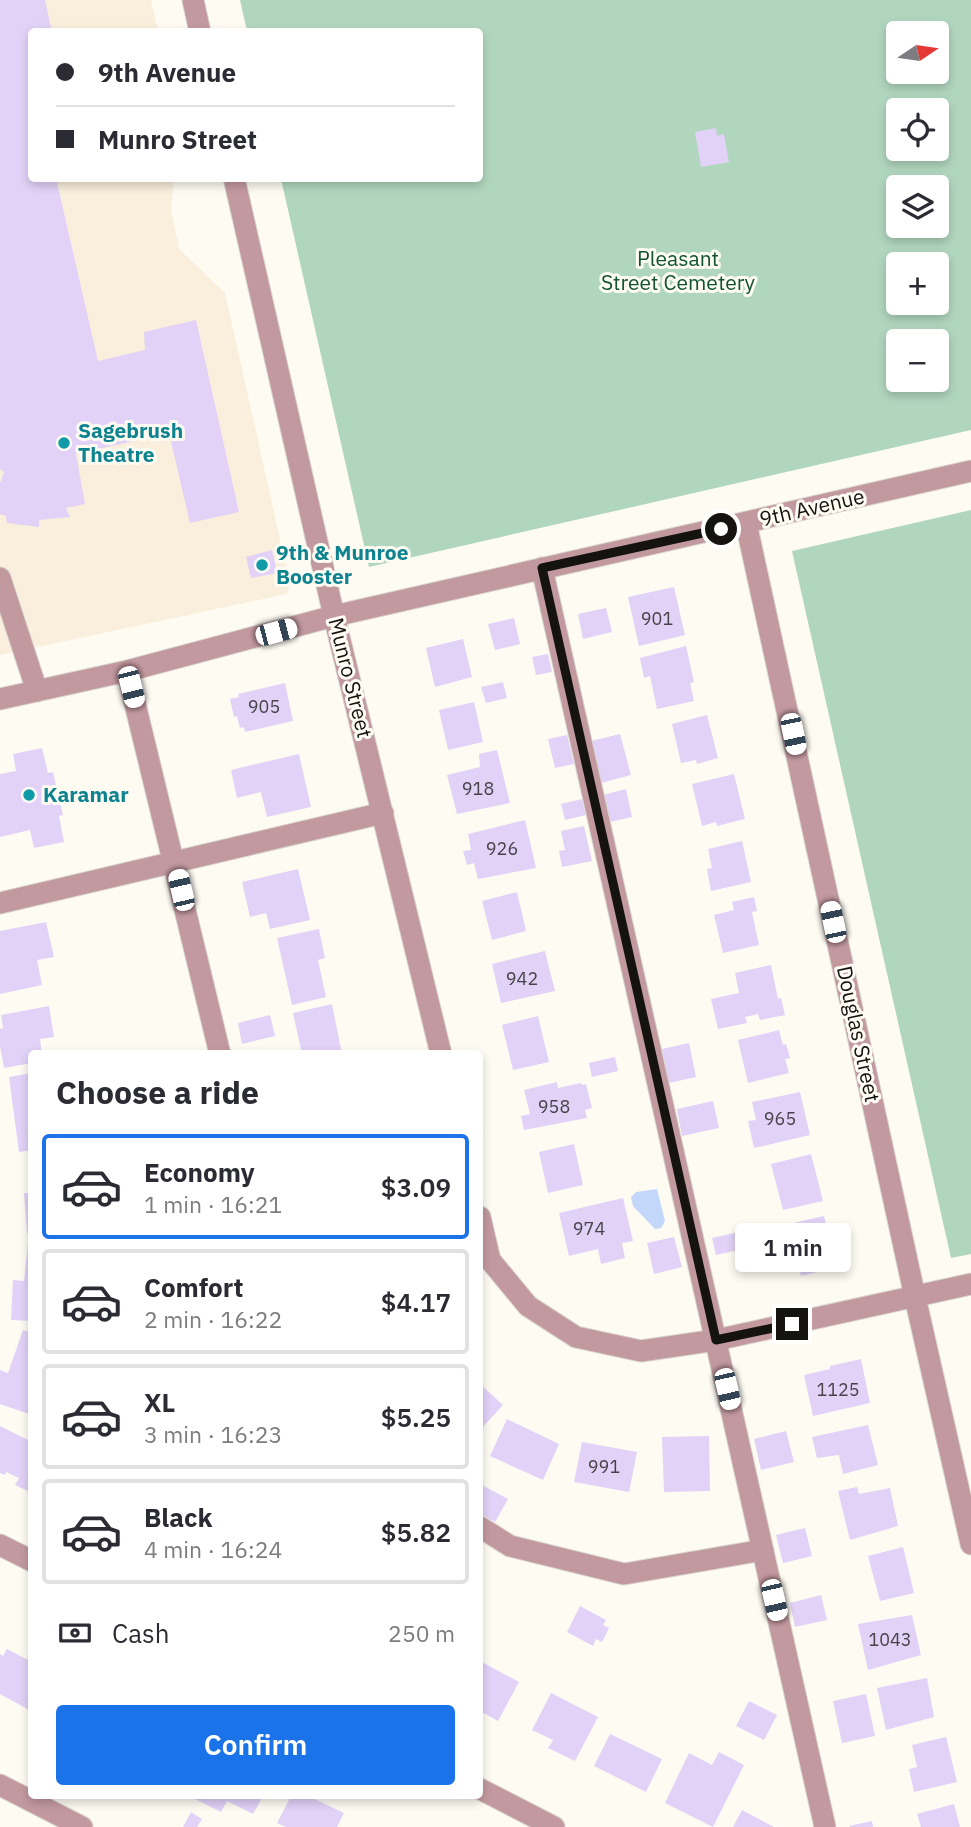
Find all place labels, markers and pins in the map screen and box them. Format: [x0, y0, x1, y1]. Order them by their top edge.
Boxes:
place label: Sagebrush Theatre [78, 416, 183, 468]
marker: Sagebrush Theatre [56, 435, 72, 451]
place label: 9th & Munroe Booster [276, 538, 409, 590]
marker: 9th & Munroe Booster [254, 557, 270, 573]
place label: Karamar [43, 780, 129, 808]
marker: Karamar [21, 787, 37, 803]

